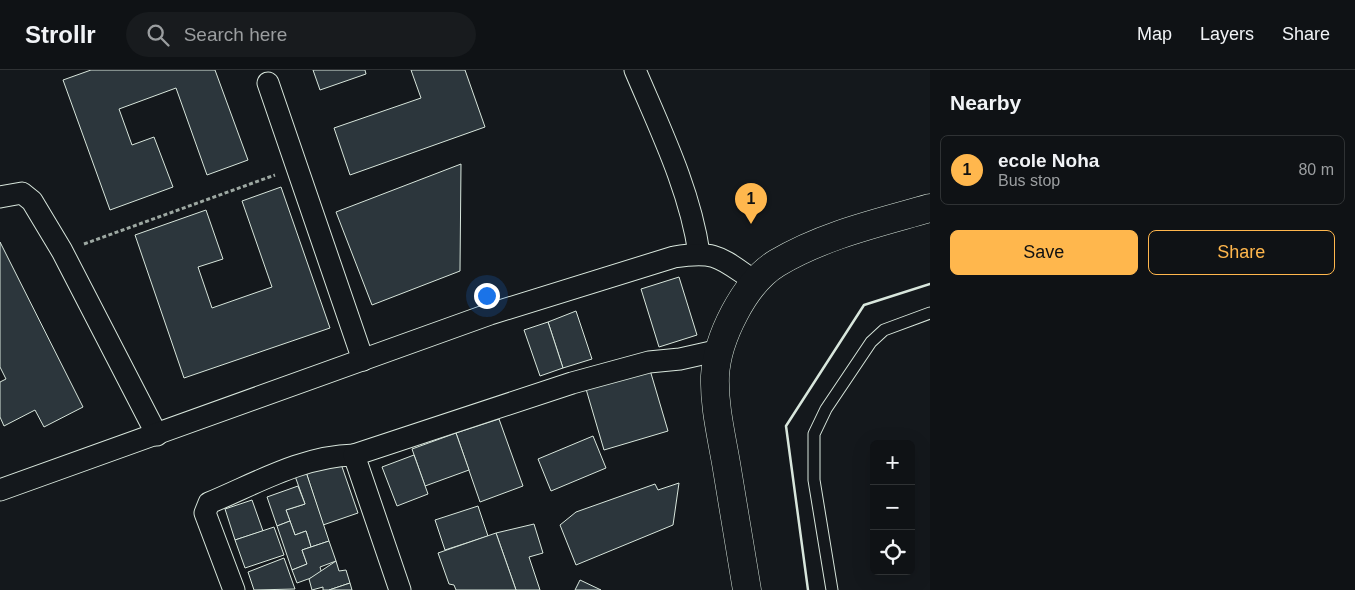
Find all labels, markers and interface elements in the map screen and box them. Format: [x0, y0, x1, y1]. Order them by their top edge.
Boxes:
search box [126, 12, 476, 57]
text: Strollr [25, 21, 96, 48]
icon: search [144, 21, 172, 49]
text: Search here [184, 24, 287, 45]
text: Map [1137, 24, 1172, 44]
text: Layers [1200, 24, 1254, 44]
text: Share [1282, 24, 1330, 44]
text: Nearby [950, 91, 1021, 114]
text: ecole Noha [998, 150, 1099, 171]
text: 1 [963, 161, 971, 178]
text: 80 m [1298, 161, 1334, 178]
text: Bus stop [998, 172, 1060, 189]
pin: 1 [735, 183, 767, 224]
button: Save [950, 230, 1138, 275]
button: Share [1148, 230, 1335, 275]
your location [474, 283, 500, 309]
map controls [870, 440, 915, 575]
button: + [870, 440, 915, 485]
button: − [870, 485, 915, 530]
button: locate [870, 530, 915, 575]

